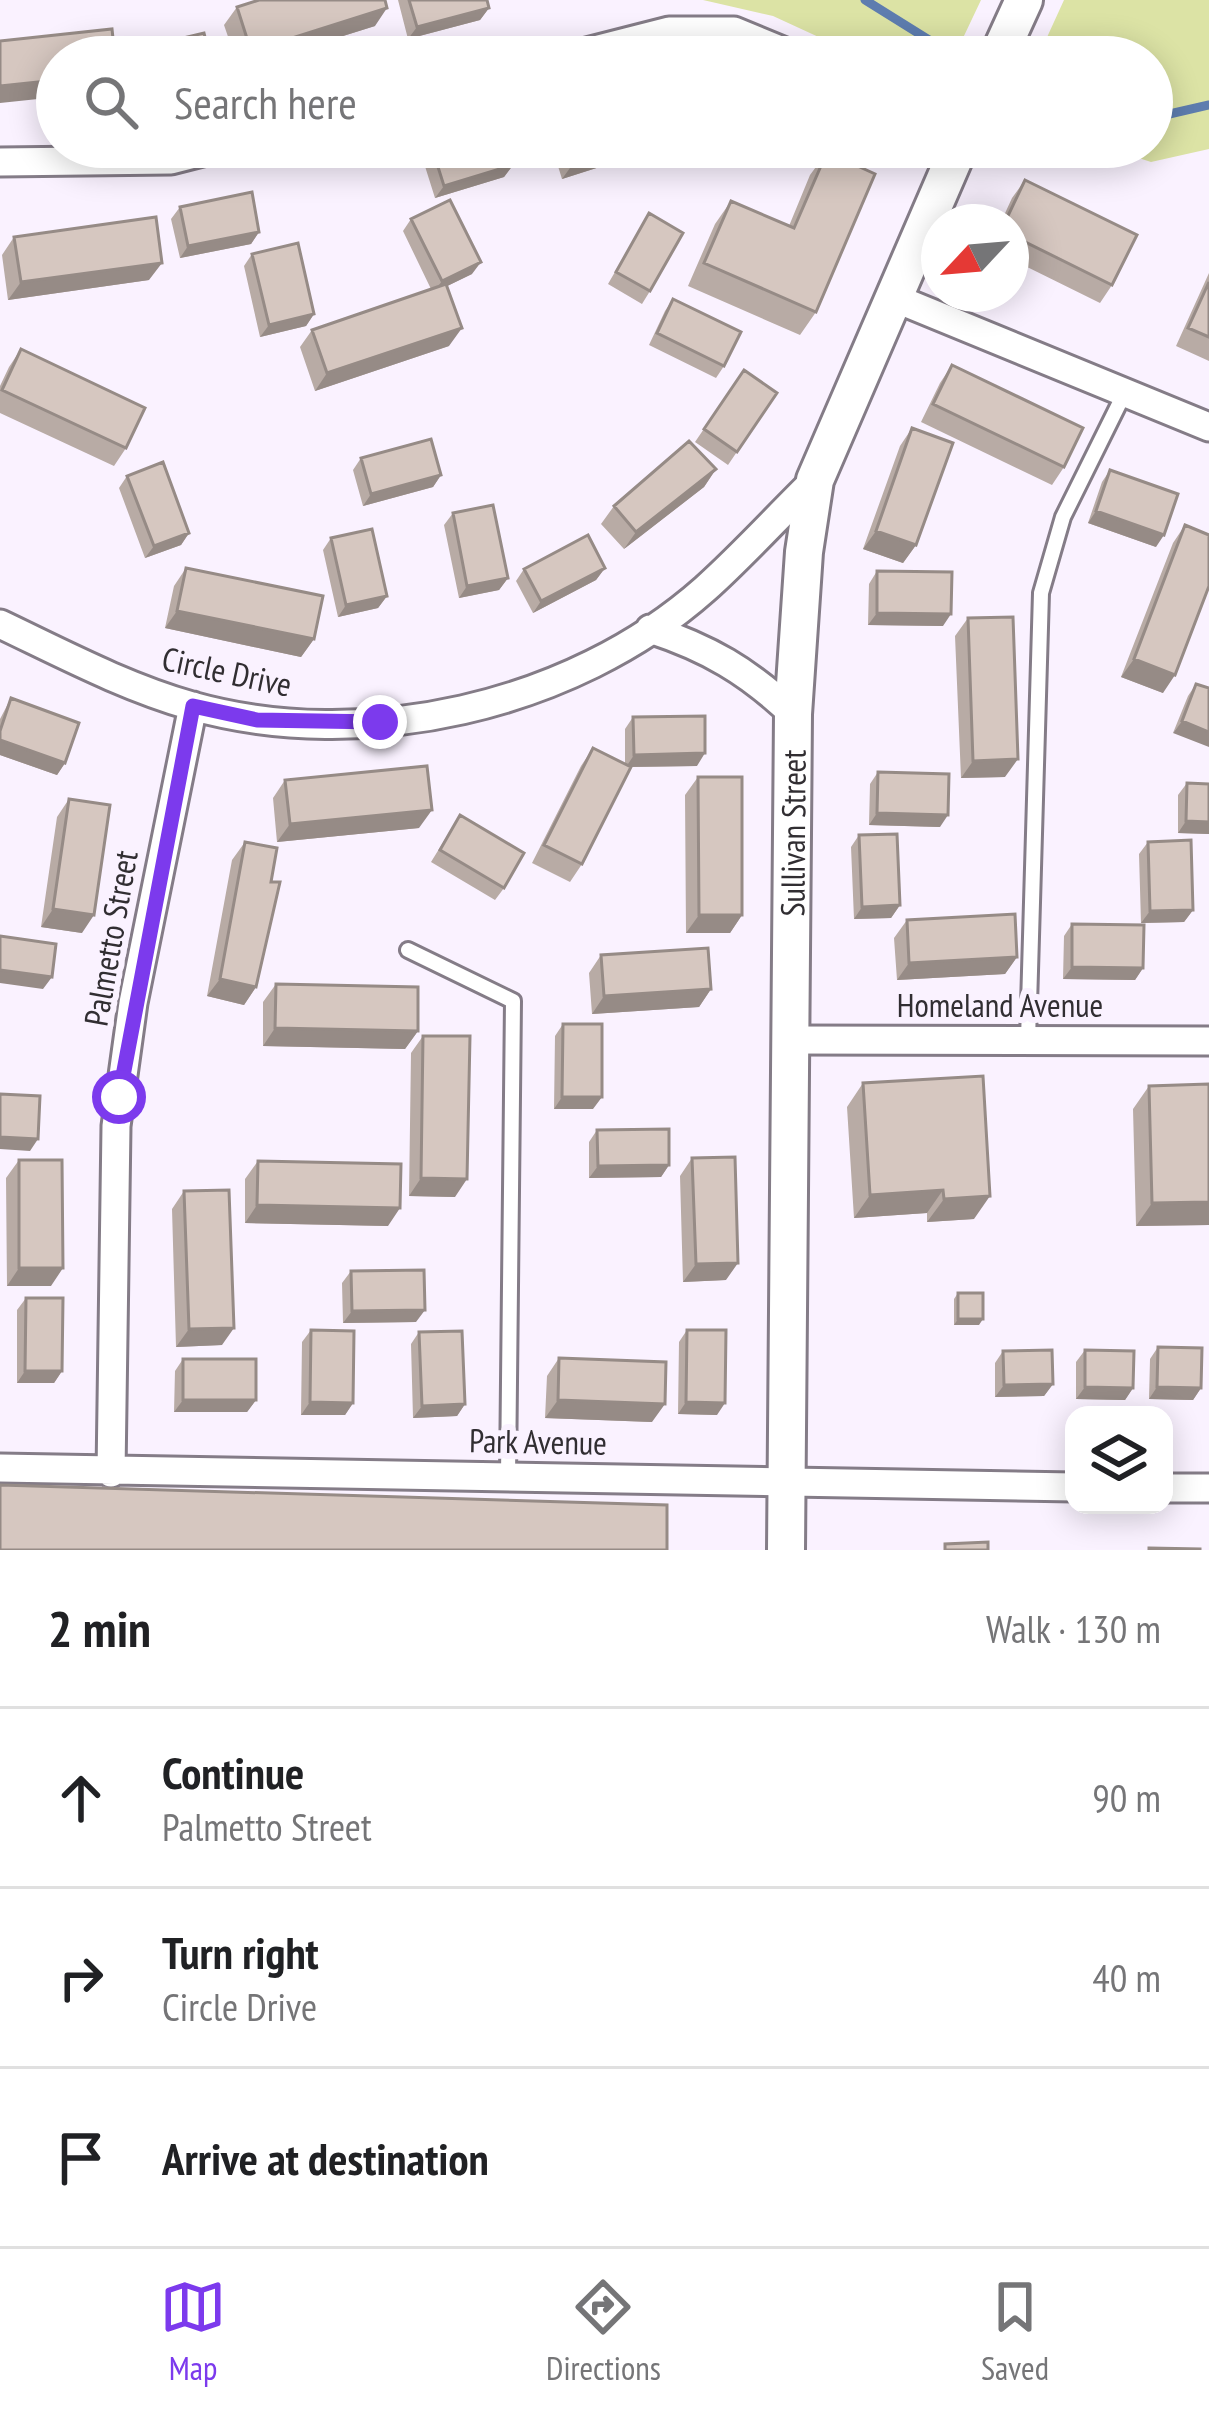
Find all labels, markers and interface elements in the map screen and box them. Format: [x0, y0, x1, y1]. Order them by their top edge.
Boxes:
search box [36, 36, 1173, 168]
icon: search [78, 69, 144, 135]
text: Search here [174, 73, 357, 131]
north arrow [921, 204, 1029, 312]
street label: Circle Drive [158, 636, 296, 706]
route end [353, 695, 407, 749]
street label: Sullivan Street [770, 749, 814, 917]
street label: Palmetto Street [73, 847, 147, 1029]
street label: Homeland Avenue [897, 983, 1103, 1026]
route start [92, 1070, 146, 1124]
map controls [1065, 1406, 1173, 1514]
button: layers [1065, 1406, 1173, 1514]
street label: Park Avenue [469, 1418, 607, 1464]
text: 2 min [48, 1595, 151, 1661]
text: Walk · 130 m [986, 1603, 1161, 1654]
text: Continue [162, 1743, 304, 1801]
icon: ahead [48, 1765, 114, 1831]
text: 90 m [1092, 1772, 1161, 1823]
text: Palmetto Street [162, 1801, 372, 1852]
text: Turn right [162, 1923, 319, 1981]
icon: right [48, 1945, 114, 2011]
text: 40 m [1092, 1952, 1161, 2003]
text: Circle Drive [162, 1981, 317, 2032]
icon: arrive [48, 2125, 114, 2191]
text: Arrive at destination [162, 2129, 489, 2187]
tab: Map [160, 2274, 226, 2389]
tab: Directions [546, 2274, 661, 2389]
tab: Saved [981, 2274, 1049, 2389]

